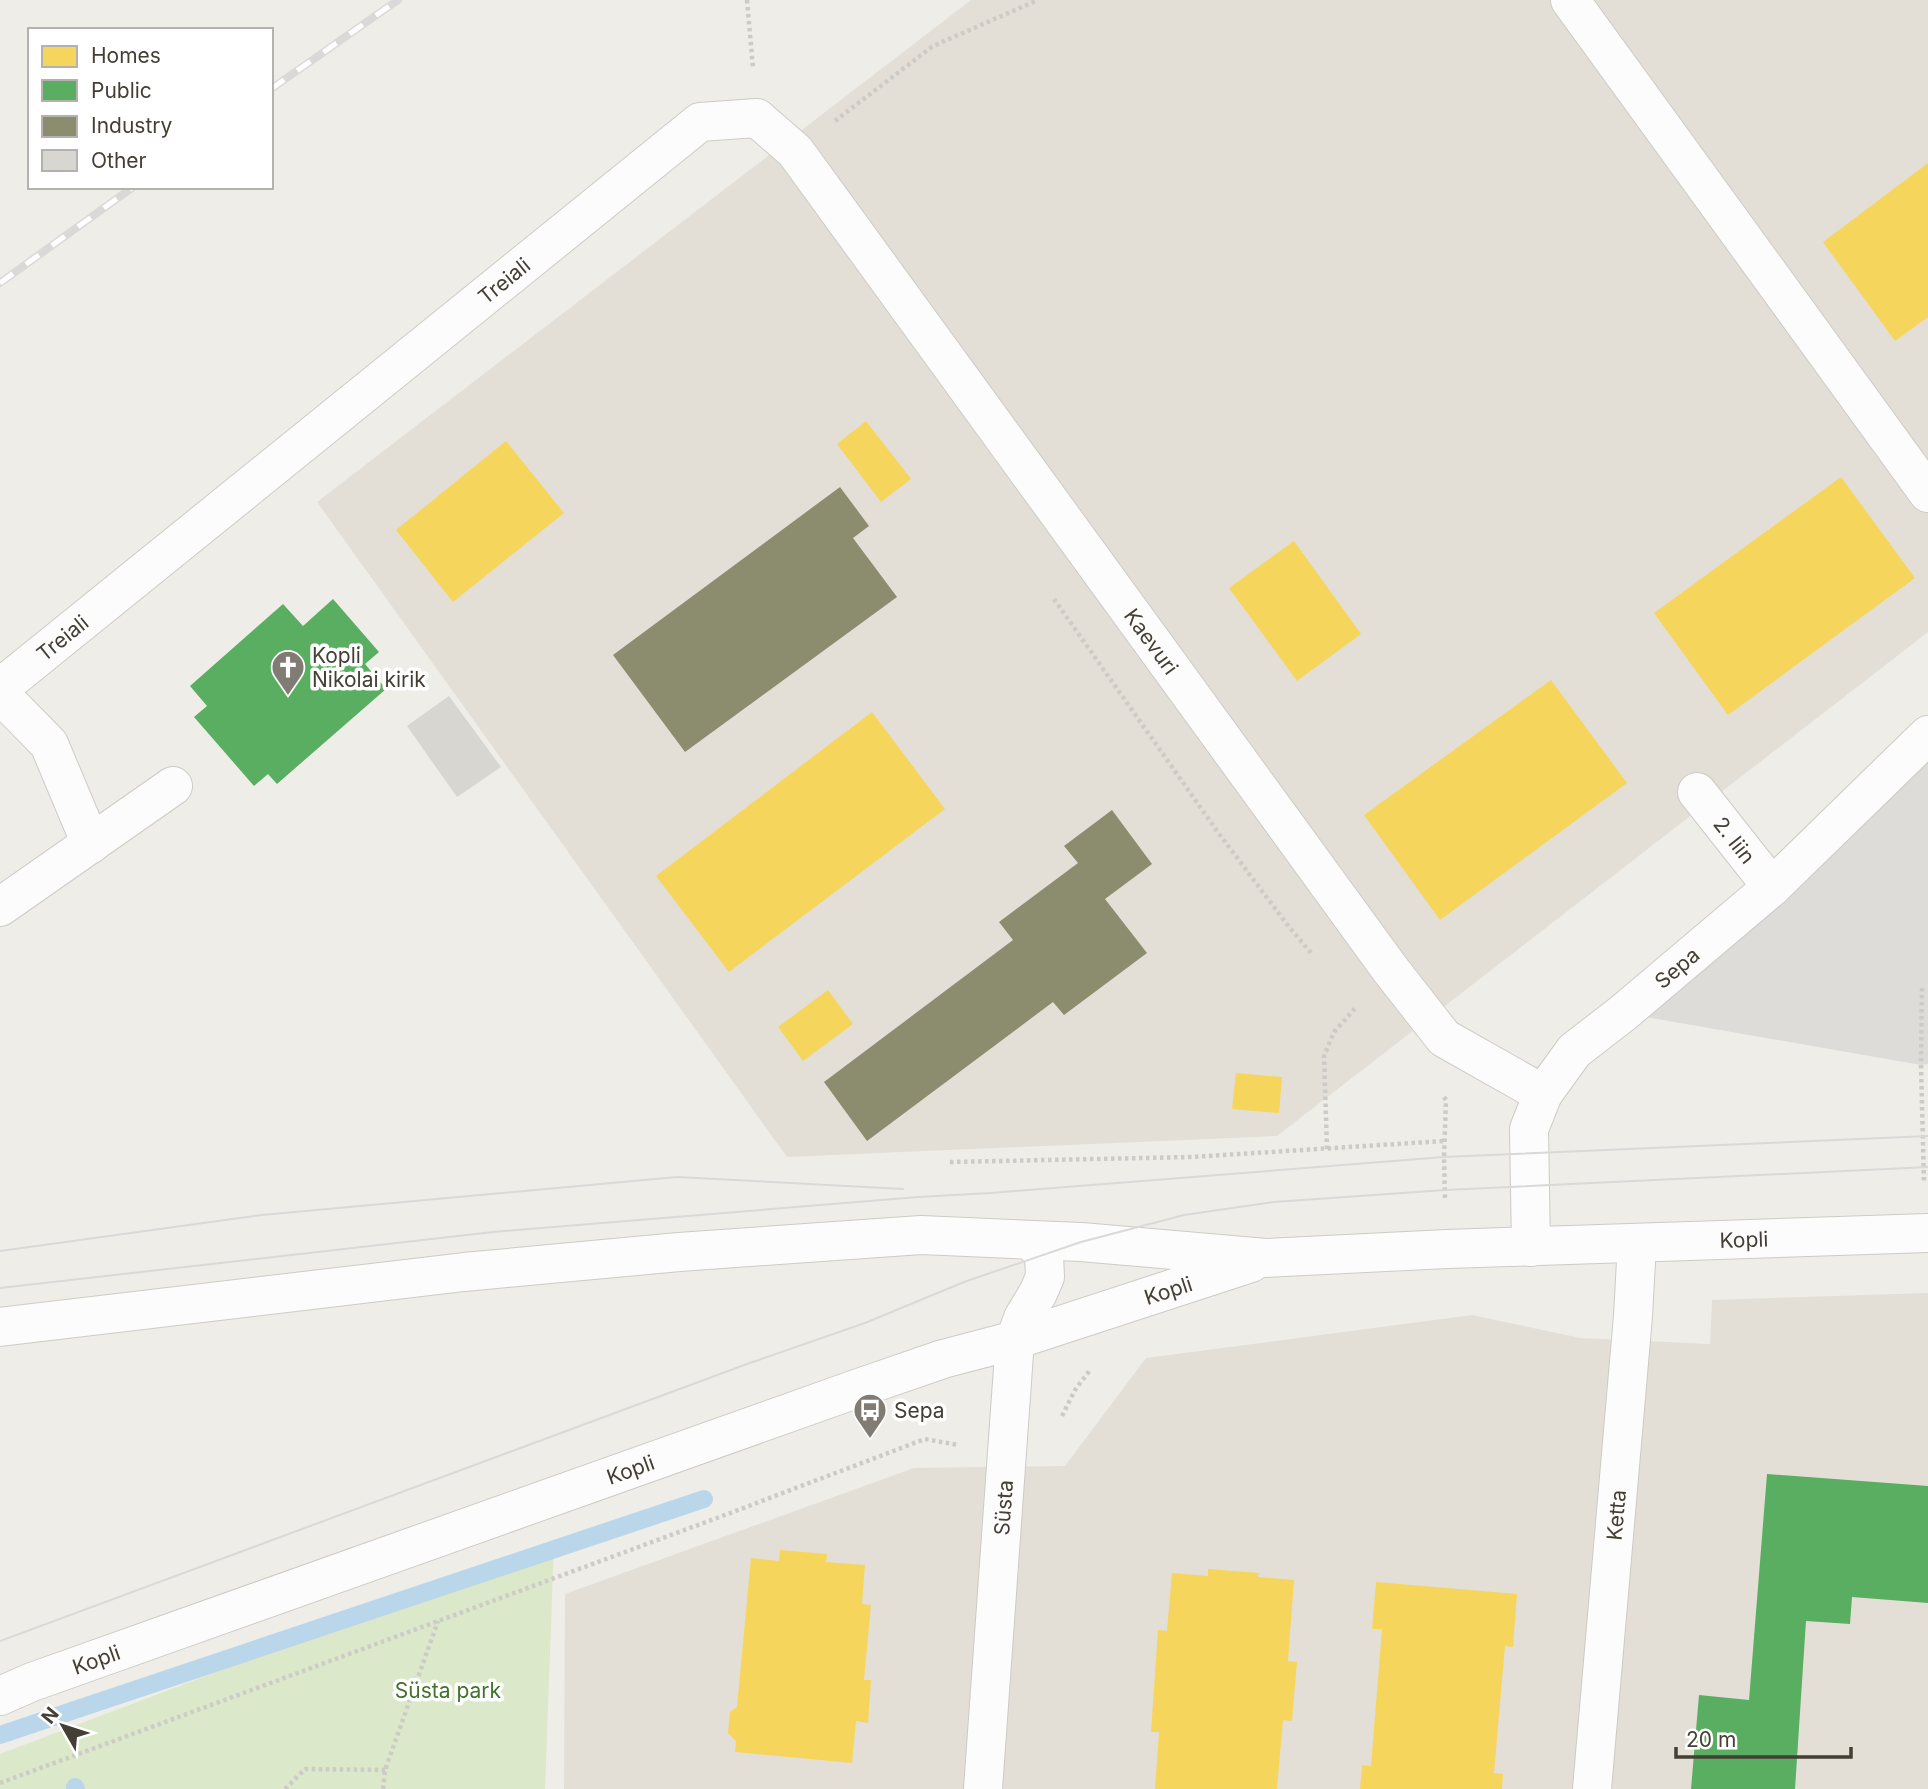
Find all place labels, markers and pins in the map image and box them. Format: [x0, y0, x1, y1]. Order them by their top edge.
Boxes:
place label: Kopli Nikolai kirik [312, 643, 426, 692]
church icon: Kopli Nikolai kirik [269, 648, 307, 697]
bus stop icon: Sepa [851, 1391, 889, 1440]
place label: Sepa [894, 1398, 945, 1423]

